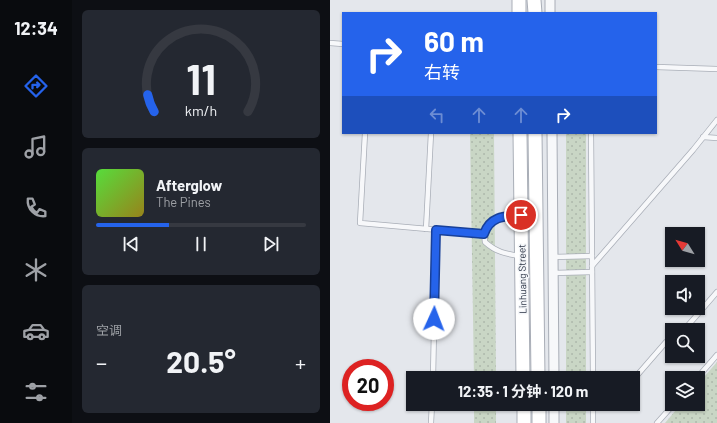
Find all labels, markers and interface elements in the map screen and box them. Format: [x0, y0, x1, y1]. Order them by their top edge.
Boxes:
text: 12:34 [14, 17, 58, 39]
text: 60 m [424, 24, 484, 58]
icon: right [358, 28, 410, 80]
text: 11 [186, 53, 216, 103]
text: 右转 [424, 61, 460, 83]
icon: directions [22, 72, 50, 100]
text: km/h [185, 101, 217, 118]
icon: left [426, 104, 448, 126]
icon: ahead [468, 104, 490, 126]
icon: ahead [510, 104, 532, 126]
icon: right [552, 104, 574, 126]
icon: music [22, 133, 50, 161]
text: Afterglow [156, 176, 222, 194]
icon: phone [22, 194, 50, 222]
text: The Pines [156, 194, 211, 210]
pin [504, 198, 538, 232]
icon: arrive [510, 204, 532, 226]
north arrow [665, 227, 705, 267]
map controls [665, 227, 705, 411]
icon: previous [120, 233, 142, 255]
icon: pause [190, 233, 212, 255]
icon: next [260, 233, 282, 255]
street label: Linhuang Street [515, 244, 529, 314]
icon: climate [22, 256, 50, 284]
button: sound [665, 275, 705, 315]
position arrow [413, 298, 455, 340]
icon: car [22, 317, 50, 345]
text: 空调 [96, 322, 122, 338]
button: search [665, 323, 705, 363]
text: 20.5° [166, 343, 236, 379]
text: − [96, 349, 107, 375]
text: + [295, 349, 306, 375]
speed limit sign: 20 [342, 359, 394, 411]
button: layers [665, 371, 705, 411]
icon: filters [22, 378, 50, 406]
text: 12:35 · 1 分钟 · 120 m [458, 382, 588, 400]

